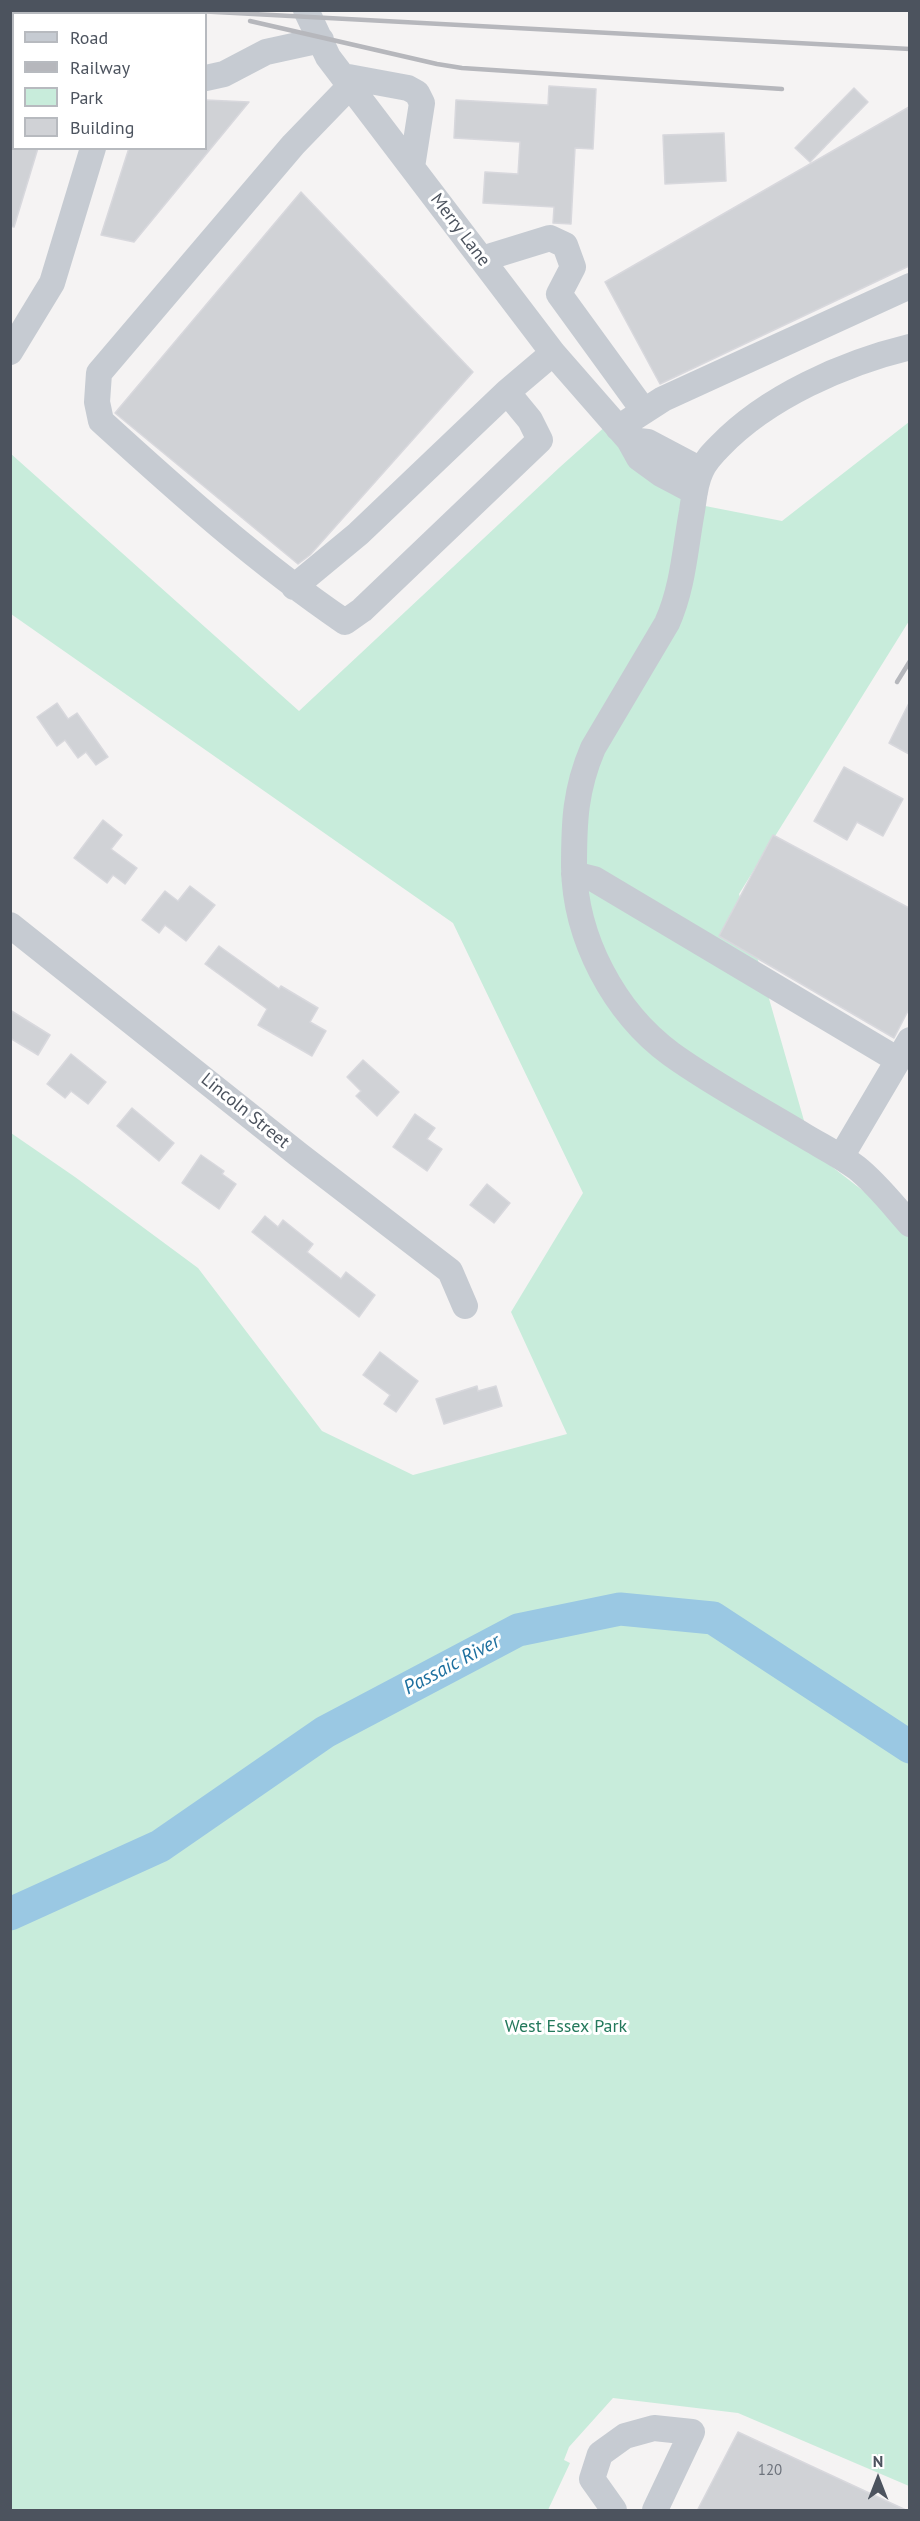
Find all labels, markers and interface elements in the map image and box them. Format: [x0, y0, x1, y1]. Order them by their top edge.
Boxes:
legend [12, 12, 207, 150]
text: Road [70, 26, 108, 49]
text: Railway [70, 56, 130, 79]
text: Park [70, 86, 103, 109]
text: Building [70, 116, 134, 139]
street label: Merry Lane [426, 189, 494, 271]
street label: Lincoln Street [197, 1069, 293, 1153]
water label: Passaic River [400, 1630, 504, 1700]
park label: West Essex Park [505, 2016, 627, 2038]
north arrow [848, 2449, 908, 2509]
text: N [873, 2451, 883, 2471]
house number: 120 [758, 2462, 782, 2480]

